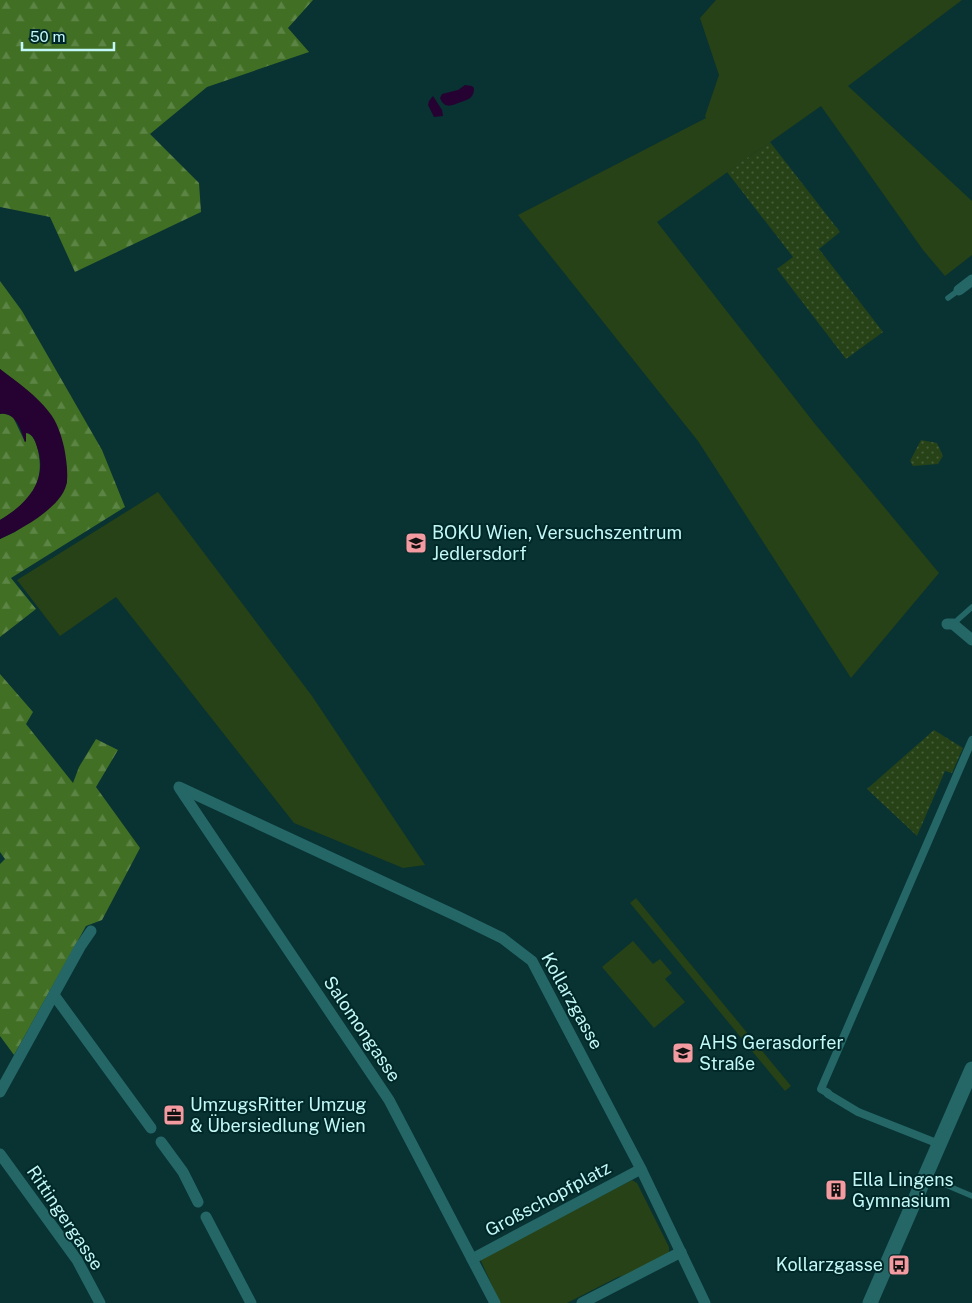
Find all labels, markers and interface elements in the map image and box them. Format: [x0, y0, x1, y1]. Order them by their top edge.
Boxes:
scale bar [22, 20, 115, 52]
text: 50 m [30, 28, 65, 45]
place label: BOKU Wien, Versuchszentrum Jedlersdorf [432, 522, 682, 564]
school or university icon: BOKU Wien, Versuchszentrum Jedlersdorf [404, 531, 428, 555]
street label: Kollarzgasse [537, 949, 608, 1053]
street label: Salomongasse [319, 972, 405, 1085]
place label: AHS Gerasdorfer Straße [699, 1032, 843, 1074]
school or university icon: AHS Gerasdorfer Straße [671, 1041, 695, 1065]
place label: UmzugsRitter Umzug & Übersiedlung Wien [190, 1094, 367, 1136]
office icon: UmzugsRitter Umzug & Übersiedlung Wien [162, 1103, 186, 1127]
street label: Großschopfplatz [481, 1157, 614, 1240]
street label: Rittingergasse [23, 1161, 108, 1274]
place label: Ella Lingens Gymnasium [852, 1169, 954, 1211]
building icon: Ella Lingens Gymnasium [824, 1178, 848, 1202]
bus stop icon: Kollarzgasse [887, 1253, 911, 1277]
place label: Kollarzgasse [776, 1254, 883, 1275]

